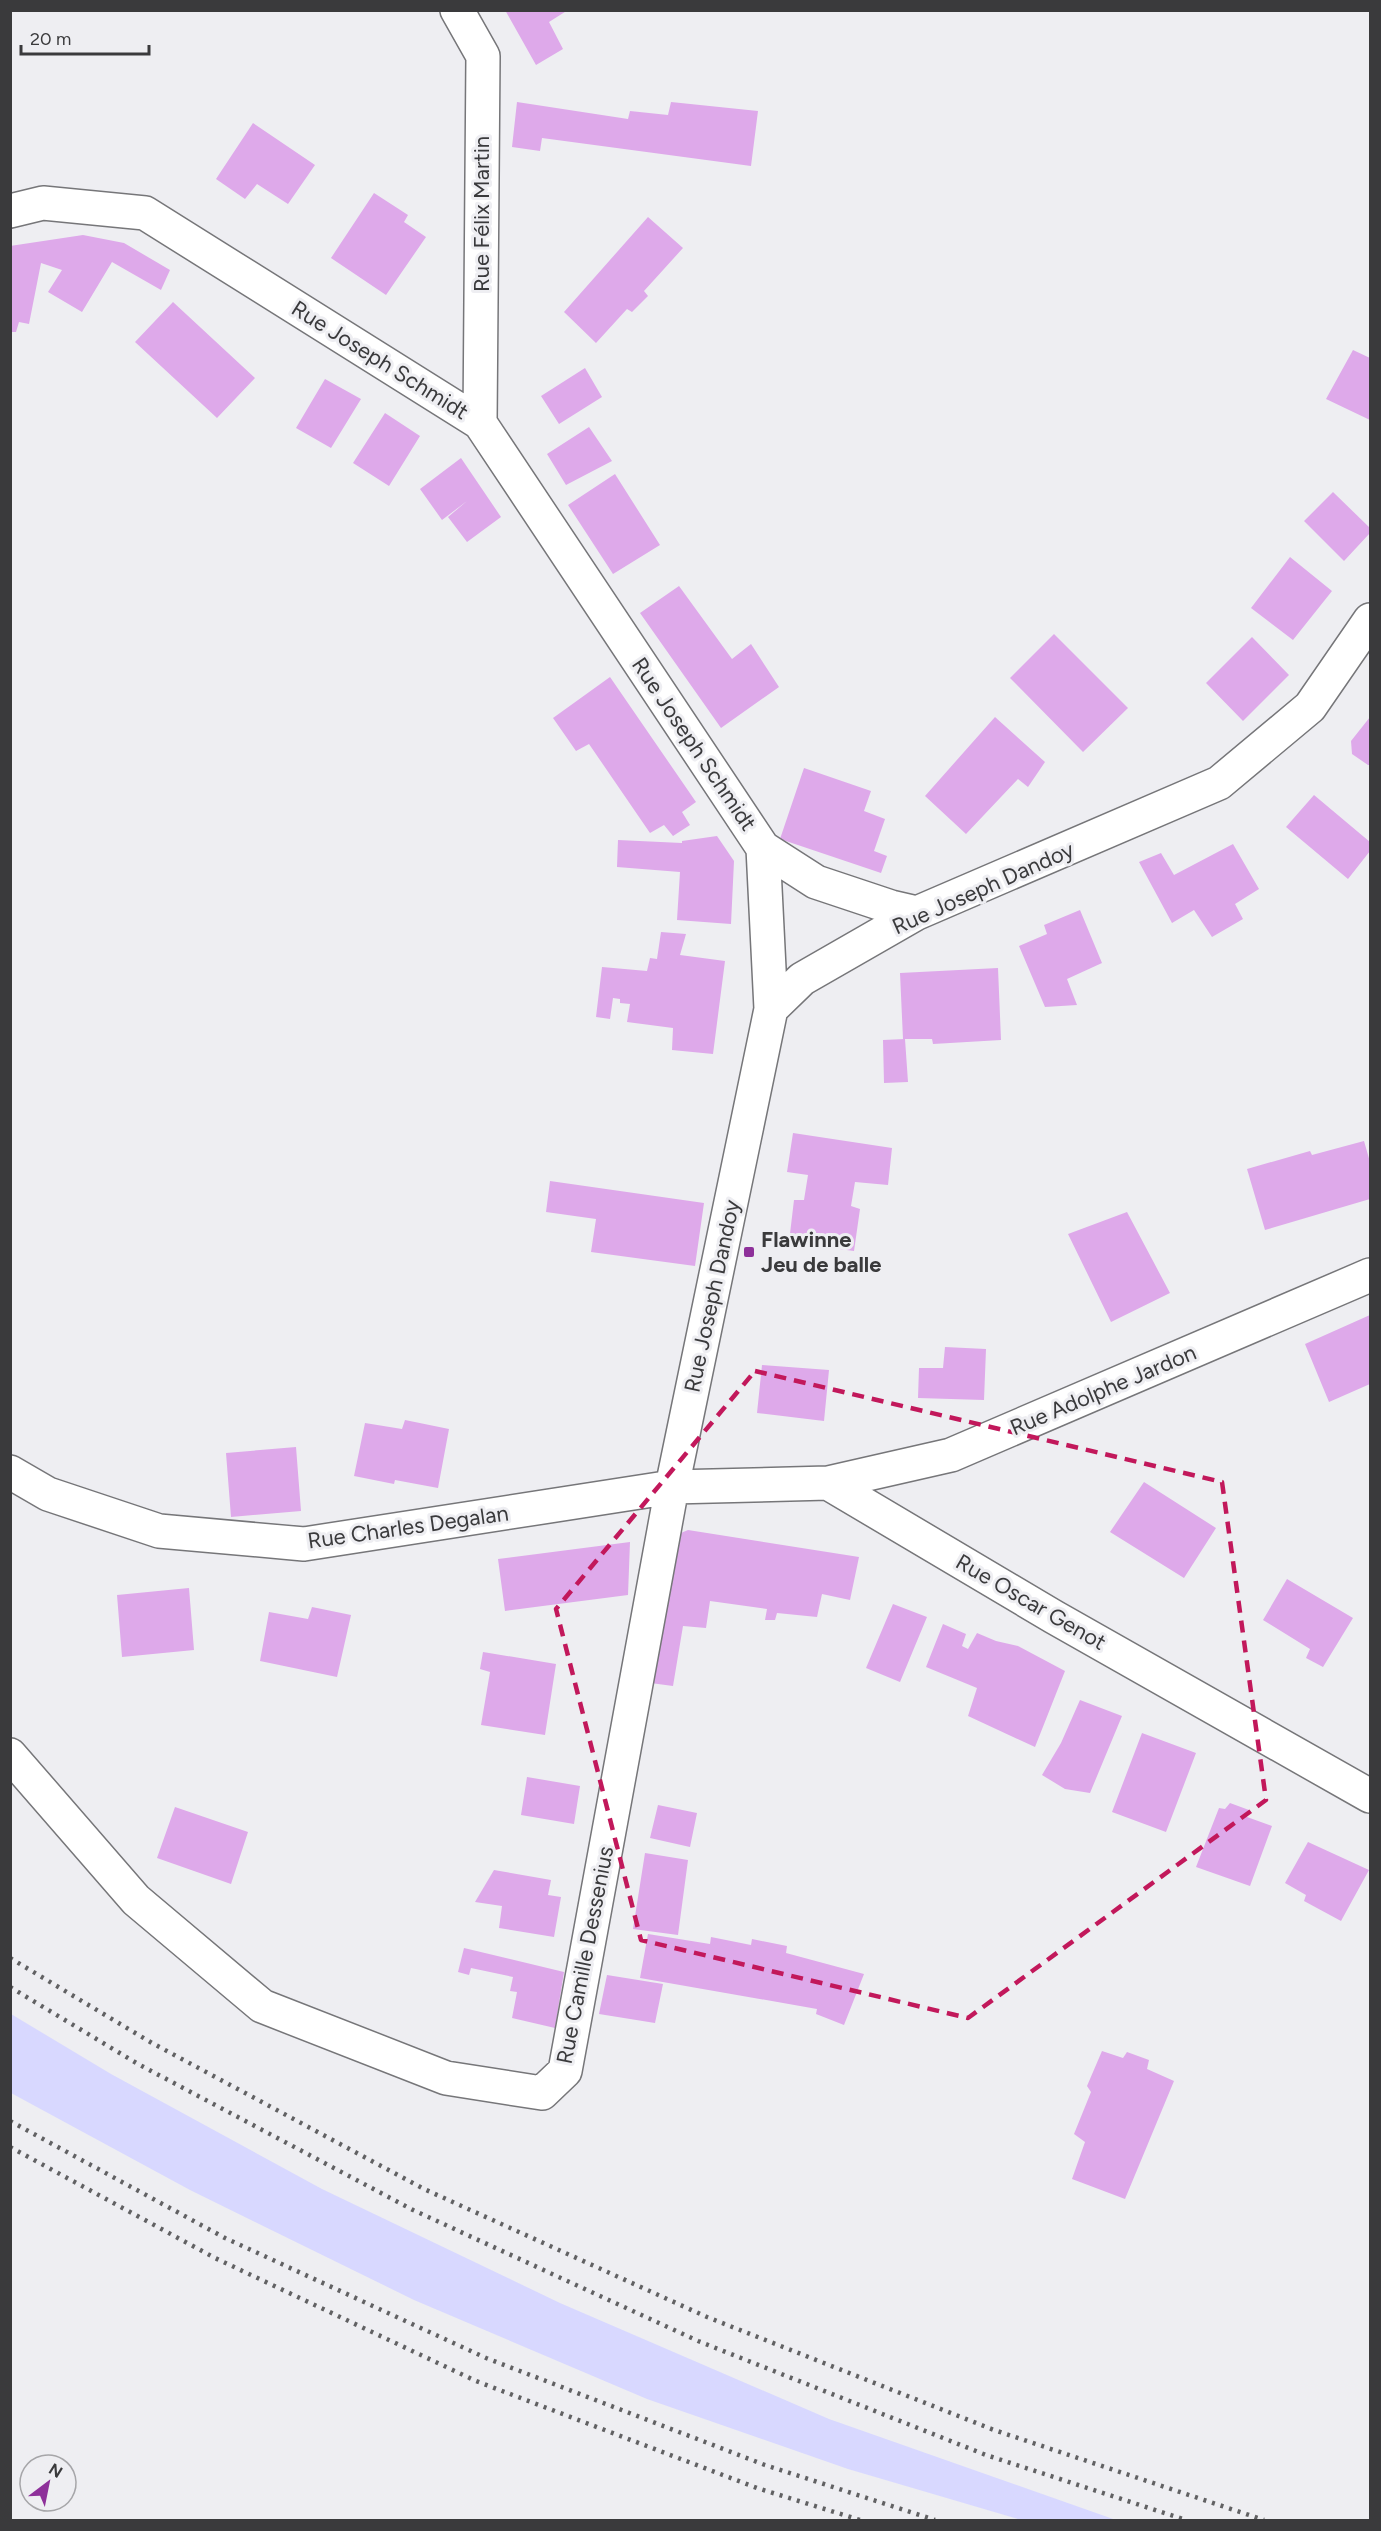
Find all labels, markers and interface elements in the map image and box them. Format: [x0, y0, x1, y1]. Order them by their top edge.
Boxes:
scale bar [21, 18, 148, 56]
text: 20 m [30, 28, 71, 50]
street label: Rue Félix Martin [468, 136, 495, 292]
street label: Rue Joseph Schmidt [287, 295, 473, 425]
street label: Rue Joseph Schmidt [626, 652, 762, 836]
street label: Rue Joseph Dandoy [888, 836, 1078, 940]
street label: Rue Joseph Dandoy [678, 1197, 746, 1395]
place label: Flawinne Jeu de balle [761, 1226, 881, 1278]
marker: Flawinne Jeu de balle [742, 1245, 756, 1259]
street label: Rue Adolphe Jardon [1006, 1339, 1200, 1441]
street label: Rue Charles Degalan [306, 1500, 510, 1554]
street label: Rue Oscar Genot [951, 1548, 1111, 1656]
street label: Rue Camille Dessenius [551, 1844, 619, 2066]
north arrow [18, 2453, 78, 2513]
text: N [45, 2459, 66, 2482]

